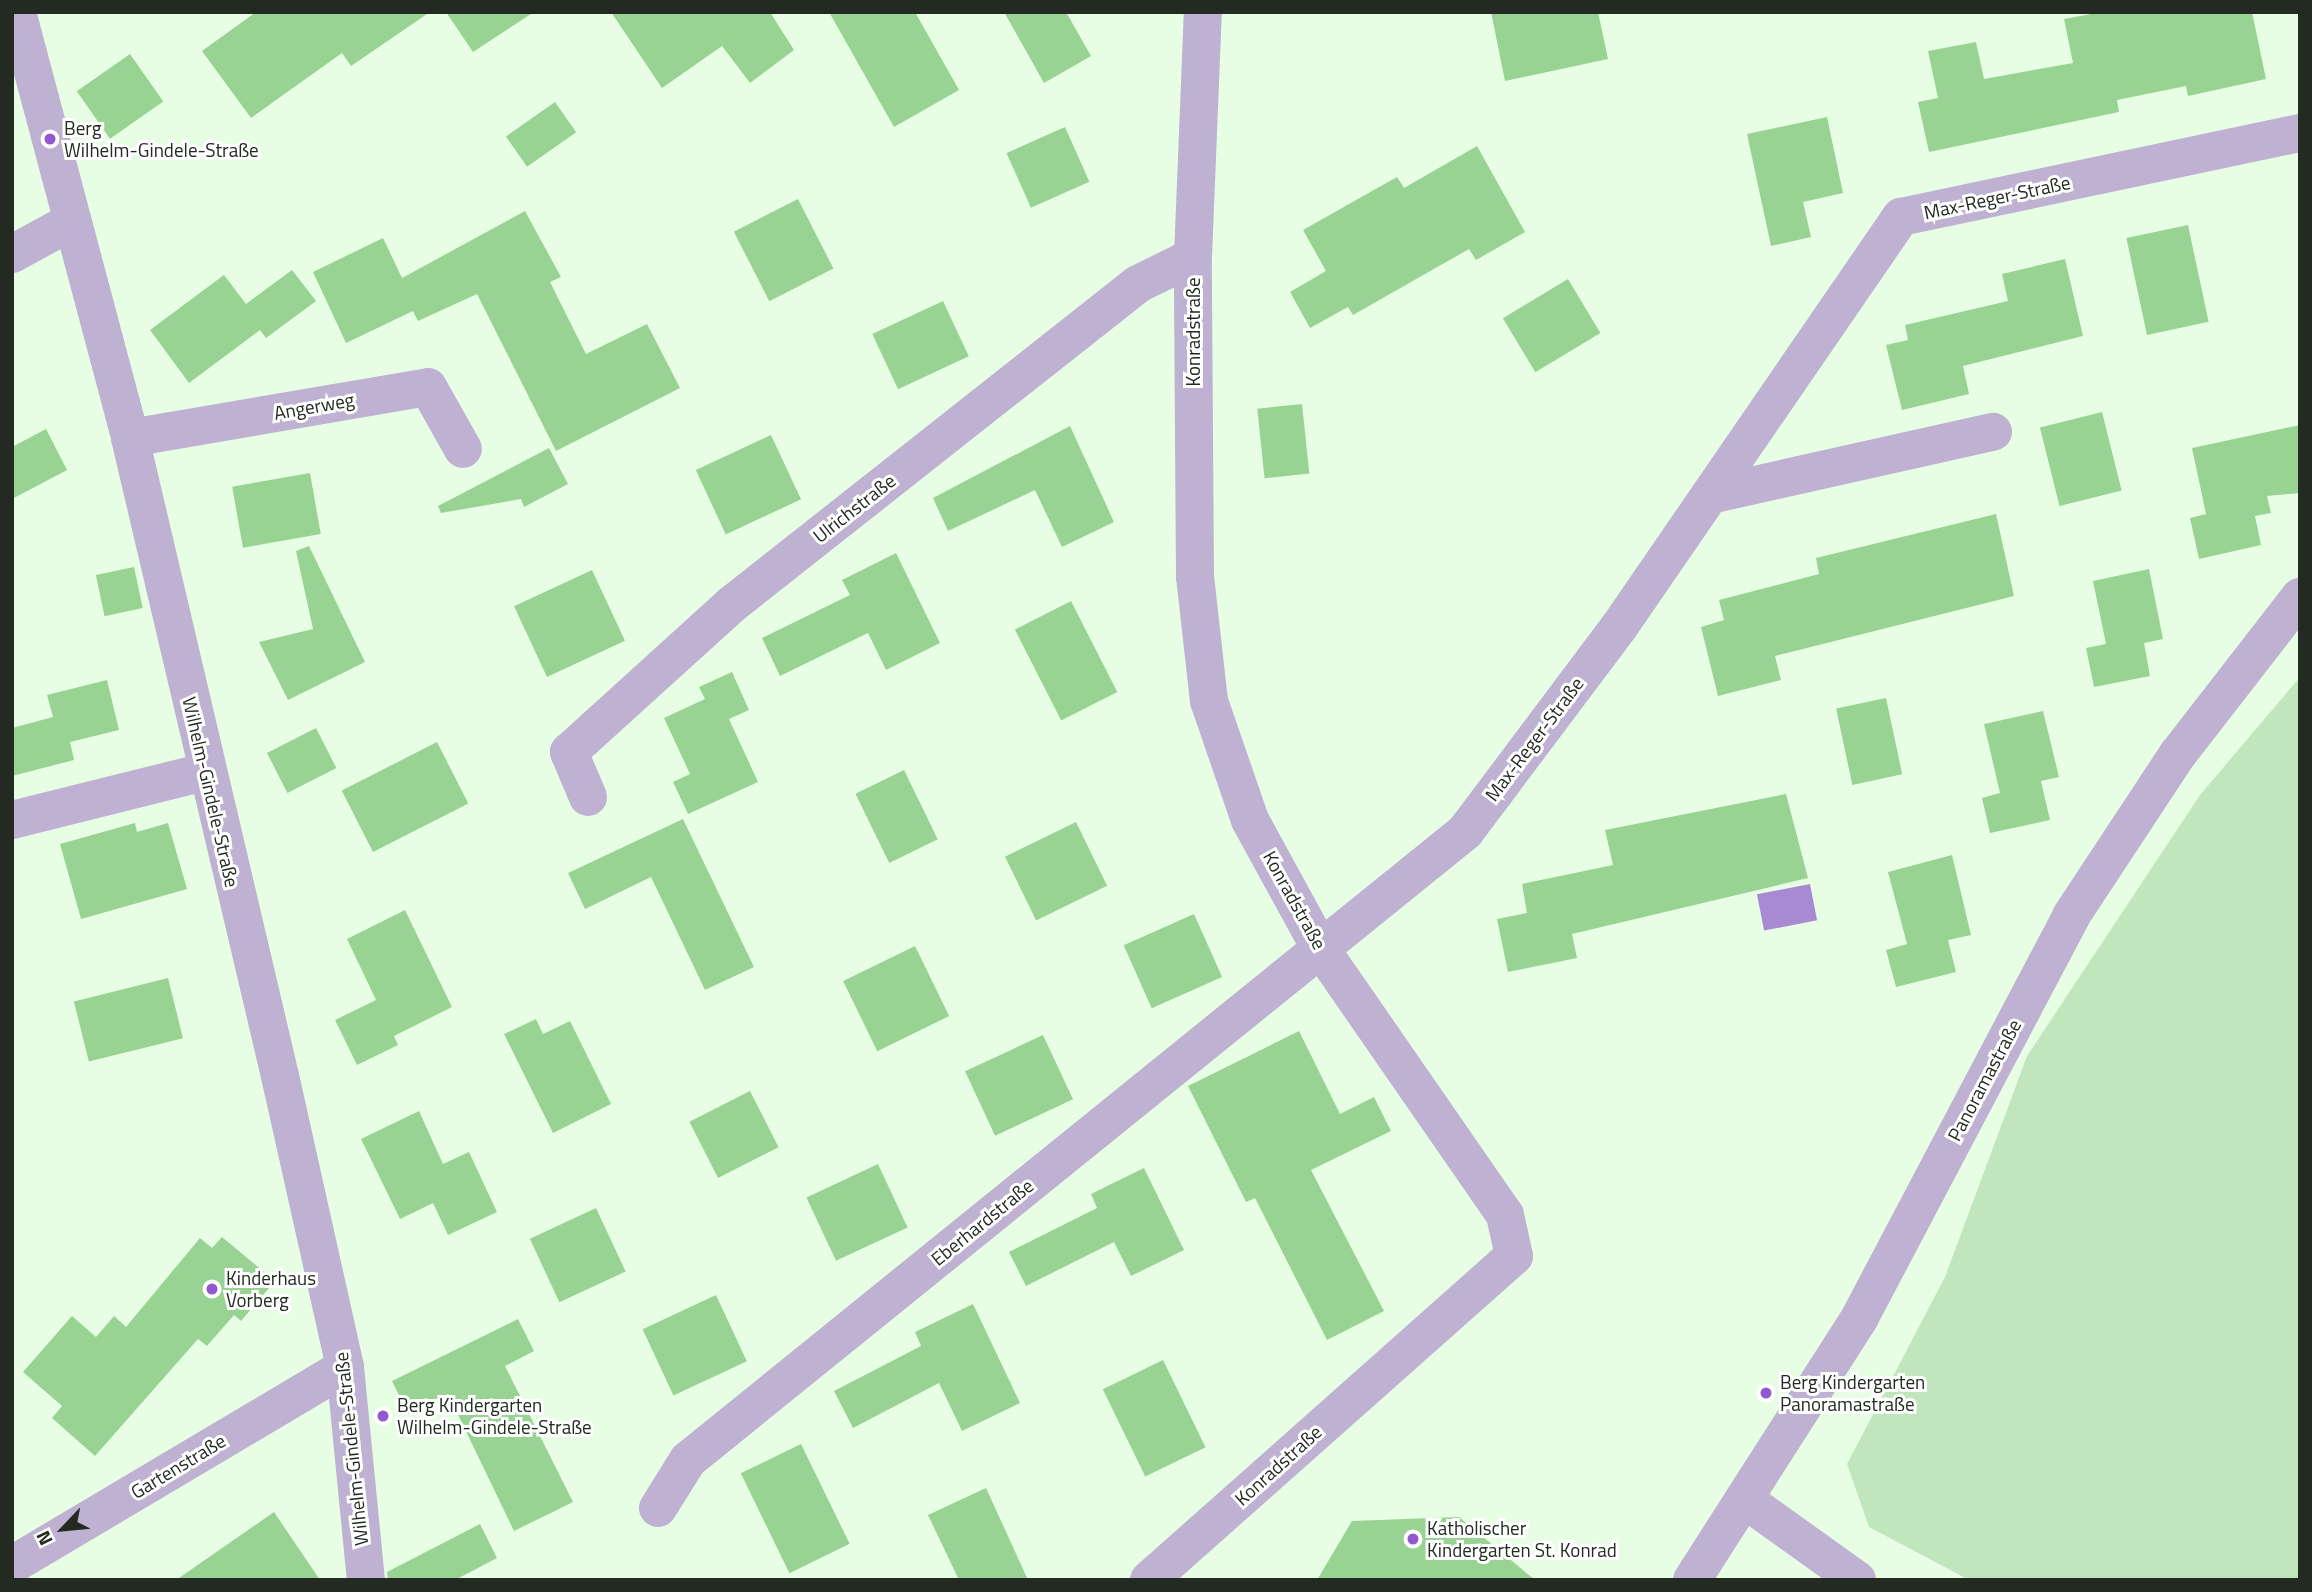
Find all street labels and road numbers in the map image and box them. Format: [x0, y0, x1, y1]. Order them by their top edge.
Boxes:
street label: Max-Reger-Straße [1922, 170, 2072, 224]
street label: Konradstraße [1182, 277, 1204, 387]
street label: Angerweg [272, 388, 356, 424]
street label: Ulrichstraße [808, 469, 900, 547]
street label: Max-Reger-Straße [1480, 673, 1588, 805]
street label: Wilhelm-Gindele-Straße [178, 695, 244, 889]
street label: Konradstraße [1259, 847, 1331, 953]
street label: Panoramastraße [1942, 1015, 2026, 1145]
street label: Eberhardstraße [926, 1174, 1038, 1270]
street label: Wilhelm-Gindele-Straße [329, 1351, 373, 1547]
street label: Konradstraße [1230, 1420, 1326, 1510]
street label: Gartenstraße [127, 1429, 229, 1503]

